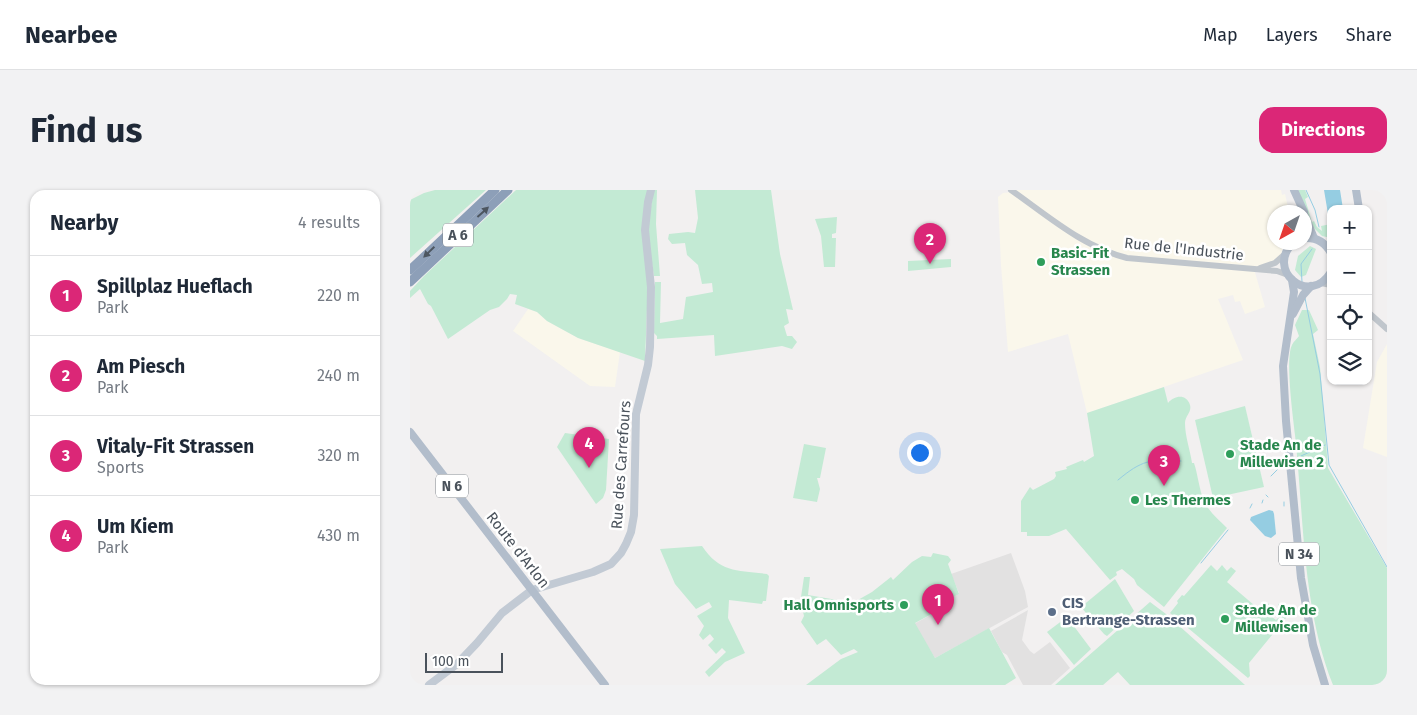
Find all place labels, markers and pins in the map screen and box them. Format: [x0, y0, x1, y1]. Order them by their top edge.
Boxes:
pin: 2 [914, 223, 946, 264]
place label: Basic-Fit Strassen [1051, 244, 1110, 279]
marker: Basic-Fit Strassen [1035, 256, 1047, 268]
pin: 4 [573, 427, 605, 468]
place label: Stade An de Millewisen 2 [1240, 436, 1324, 471]
pin: 3 [1148, 445, 1180, 486]
marker: Stade An de Millewisen 2 [1224, 448, 1236, 460]
place label: Les Thermes [1145, 491, 1231, 509]
marker: Les Thermes [1129, 494, 1141, 506]
pin: 1 [922, 584, 954, 625]
place label: CIS Bertrange-Strassen [1062, 594, 1195, 629]
place label: Hall Omnisports [784, 596, 894, 614]
marker: Hall Omnisports [898, 599, 910, 611]
place label: Stade An de Millewisen [1235, 601, 1317, 636]
marker: CIS Bertrange-Strassen [1046, 606, 1058, 618]
marker: Stade An de Millewisen [1219, 613, 1231, 625]

